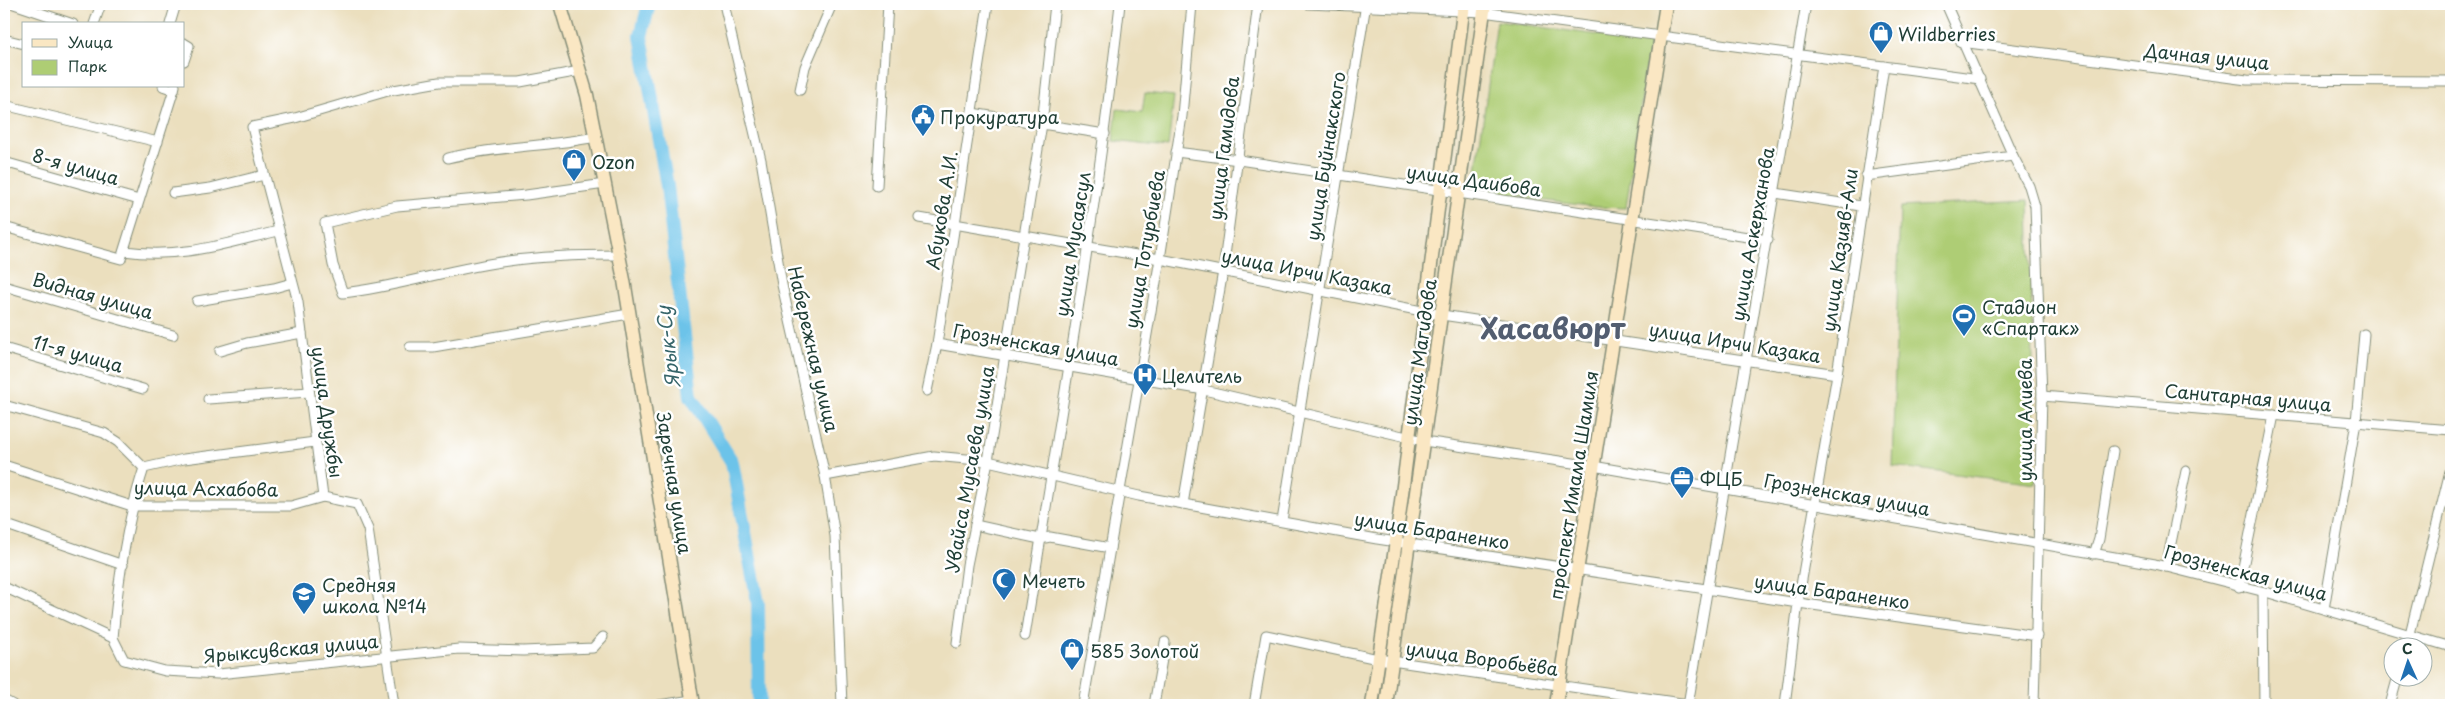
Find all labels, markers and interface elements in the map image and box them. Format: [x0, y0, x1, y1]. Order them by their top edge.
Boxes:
shop icon: Wildberries [1868, 20, 1894, 54]
place label: Wildberries [1898, 20, 1996, 47]
legend [22, 22, 185, 88]
text: Улица [68, 30, 113, 53]
street label: Дачная улица [2142, 36, 2271, 76]
text: Парк [68, 54, 107, 77]
street label: улица Буйнакского [1298, 69, 1352, 243]
street label: улица Гамидова [1201, 74, 1245, 221]
public building icon: Прокуратура [910, 103, 936, 137]
place label: Прокуратура [940, 103, 1060, 130]
street label: 8-я улица [30, 141, 123, 191]
street label: улица Аскерханова [1723, 144, 1781, 323]
shop icon: Ozon [561, 148, 587, 182]
place label: Ozon [592, 148, 635, 175]
street label: Абукова А.И. [918, 149, 964, 271]
street label: улица Даибова [1405, 157, 1544, 203]
street label: улица Тотурбиева [1117, 167, 1171, 330]
street label: улица Казияв-Али [1814, 167, 1864, 333]
street label: улица Мусаясул [1047, 169, 1097, 319]
street label: улица Ирчи Казака [1219, 241, 1395, 301]
street label: Набережная улица [782, 263, 846, 435]
street label: Видная улица [30, 265, 157, 325]
street label: улица Магидова [1395, 276, 1443, 427]
place label: Стадион «Спартак» [1982, 293, 2079, 341]
water label: Ярык-Су [648, 303, 686, 389]
sports icon: Стадион «Спартак» [1951, 303, 1977, 337]
district label: Хасавюрт [1481, 306, 1627, 349]
street label: улица Ирчи Казака [1647, 315, 1823, 369]
street label: Грозненская улица [951, 316, 1122, 372]
street label: 11-я улица [30, 327, 127, 379]
street label: улица Дружбы [305, 345, 351, 479]
street label: улица Алиева [2011, 358, 2038, 482]
hospital icon: Целитель [1132, 362, 1158, 396]
place label: Целитель [1162, 362, 1242, 389]
street label: Увайса Мусаева улица [938, 363, 1001, 575]
street label: проспект Имама Шамиля [1542, 369, 1604, 601]
street label: Санитарная улица [2163, 376, 2333, 418]
street label: Заречная улица [650, 410, 700, 557]
office icon: ФЦБ [1669, 465, 1695, 499]
place label: ФЦБ [1700, 465, 1742, 492]
street label: Грозненская улица [1762, 466, 1933, 522]
street label: улица Асхабова [134, 473, 279, 503]
street label: улица Бараненко [1353, 504, 1511, 556]
street label: Грозненская улица [2161, 537, 2331, 607]
mosque icon: Мечеть [991, 567, 1017, 601]
place label: Мечеть [1022, 567, 1085, 594]
street label: улица Бараненко [1753, 567, 1911, 615]
place label: Средняя школа №14 [322, 571, 427, 619]
school or university icon: Средняя школа №14 [291, 581, 317, 615]
street label: Ярыксувская улица [203, 627, 380, 669]
street label: улица Воробьёва [1404, 634, 1561, 682]
north arrow [2382, 636, 2432, 686]
shop icon: 585 Золотой [1059, 637, 1085, 671]
place label: 585 Золотой [1090, 637, 1199, 664]
text: С [2401, 638, 2413, 659]

